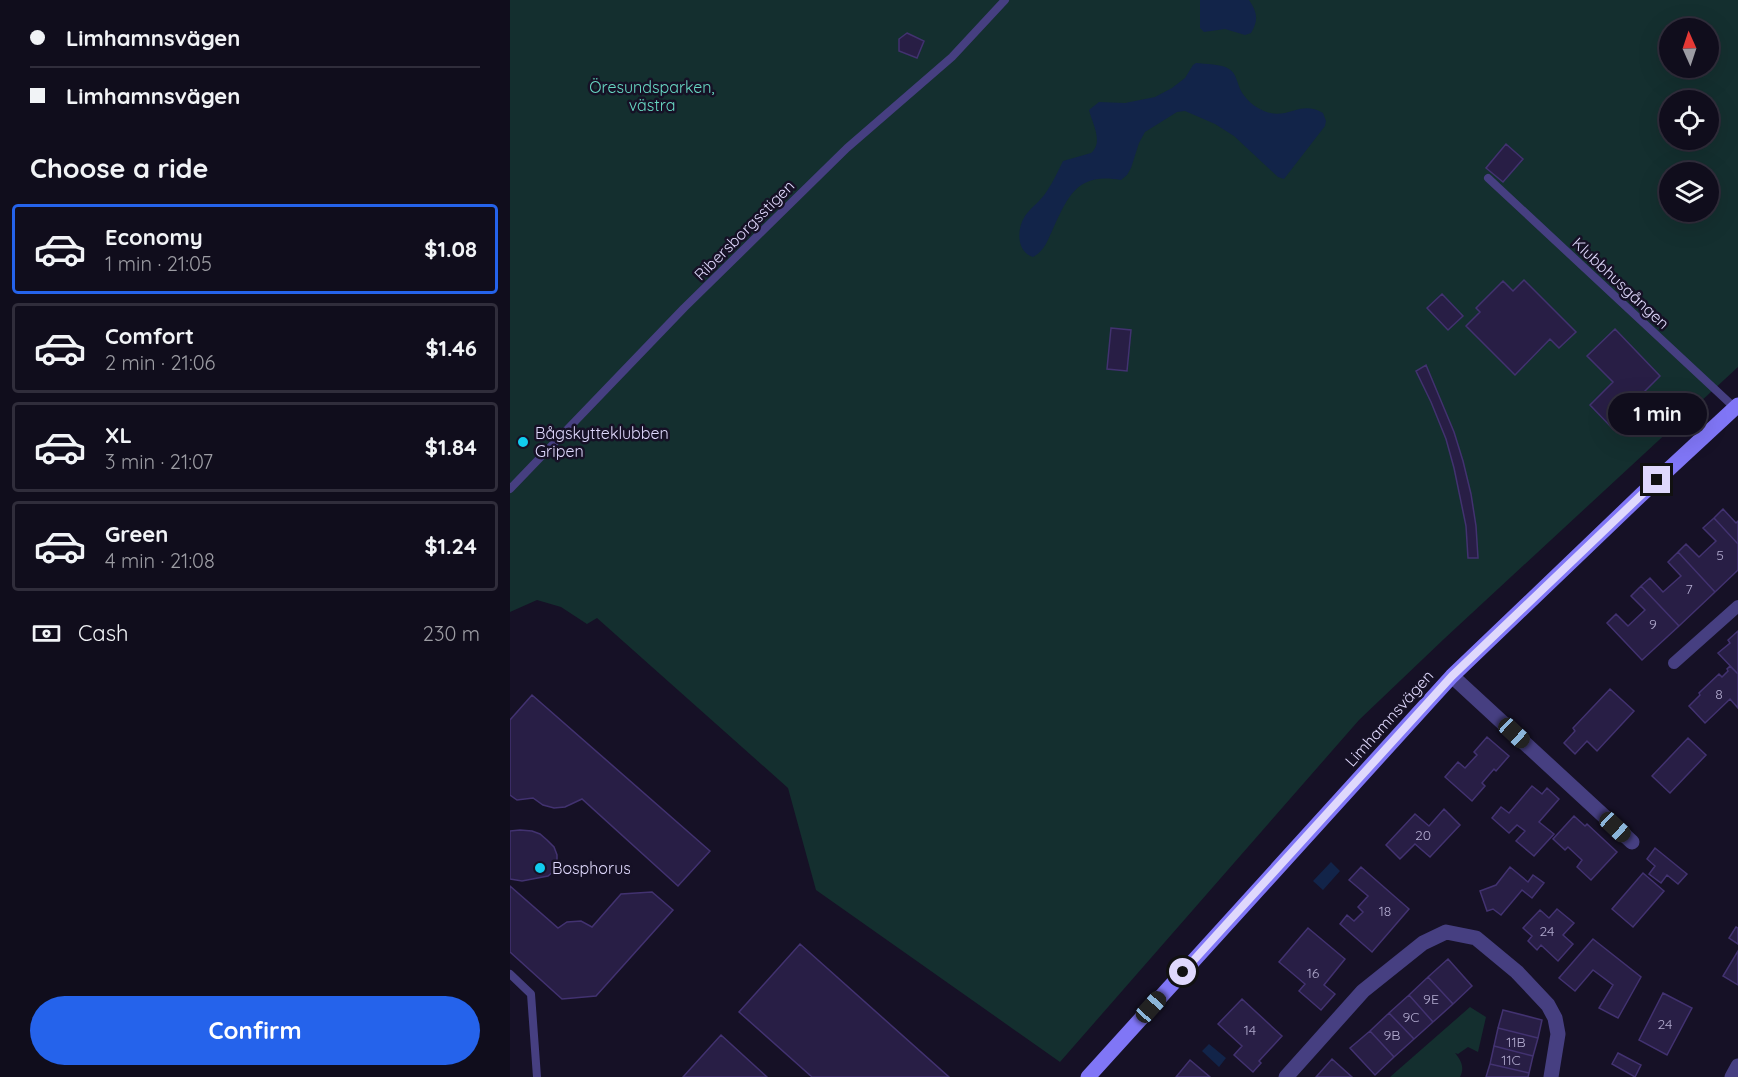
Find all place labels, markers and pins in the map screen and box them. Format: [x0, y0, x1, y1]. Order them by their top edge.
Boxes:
place label: Bågskytteklubben Gripen [535, 423, 669, 461]
marker: Bågskytteklubben Gripen [516, 435, 530, 449]
place label: Bosphorus [552, 858, 631, 878]
marker: Bosphorus [533, 861, 547, 875]

